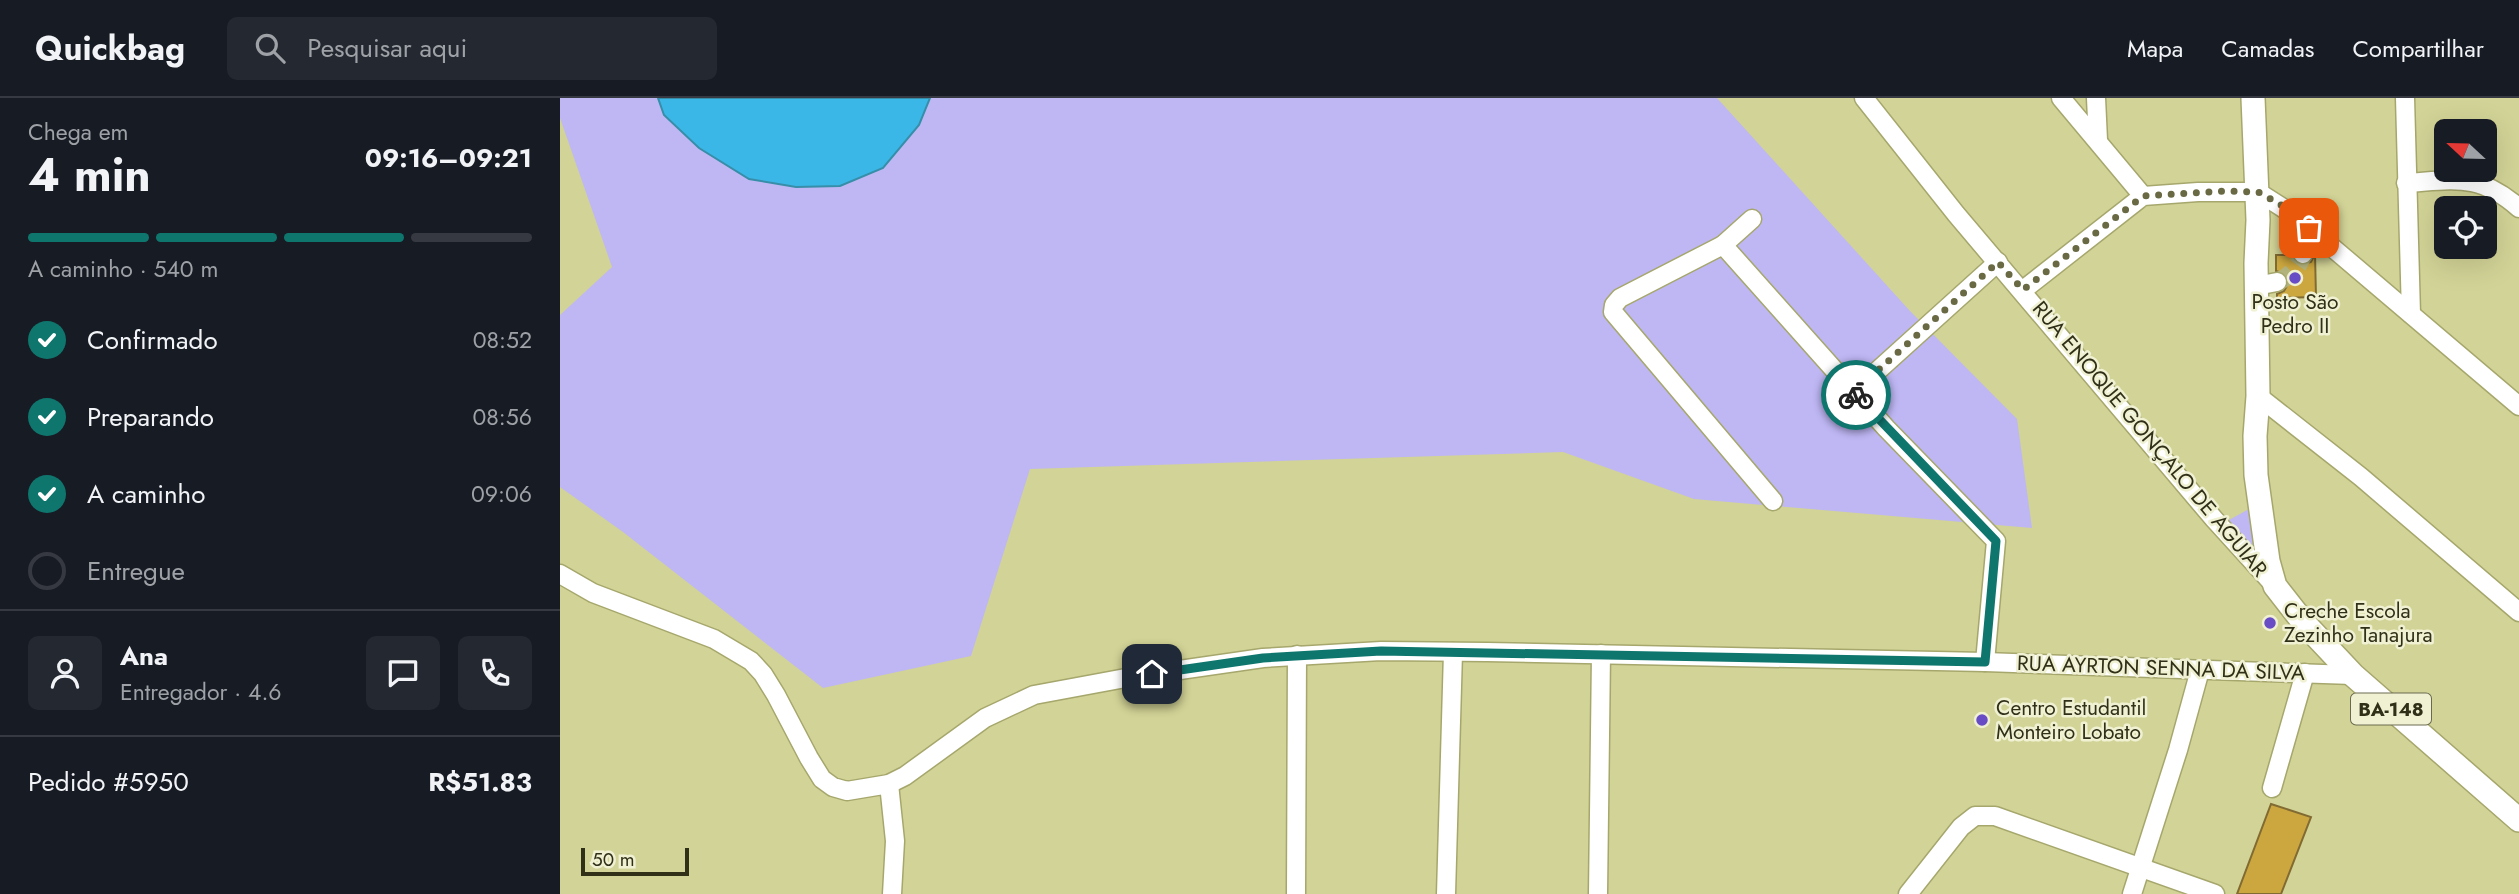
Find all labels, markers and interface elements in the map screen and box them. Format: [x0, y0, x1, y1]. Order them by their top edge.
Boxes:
search box [227, 17, 717, 80]
text: Quickbag [35, 25, 185, 72]
icon: search [251, 29, 289, 67]
text: Pesquisar aqui [307, 29, 467, 67]
text: Mapa [2127, 31, 2183, 66]
text: Camadas [2221, 31, 2314, 66]
text: Compartilhar [2352, 31, 2484, 66]
text: Chega em [28, 115, 129, 149]
north arrow [2434, 119, 2497, 182]
map controls [2434, 119, 2497, 259]
text: 09:16–09:21 [365, 139, 532, 177]
text: 4 min [28, 142, 151, 208]
button: locate [2434, 196, 2497, 259]
pin [2279, 198, 2339, 258]
icon: bag [2290, 209, 2328, 247]
text: A caminho · 540 m [28, 252, 219, 286]
marker: Posto São Pedro II [2287, 270, 2303, 286]
place label: Posto São Pedro II [2252, 287, 2338, 341]
street label: RUA ENOQUE GONÇALO DE AGUIAR [2025, 295, 2275, 584]
icon: check [28, 321, 66, 359]
text: Confirmado [87, 321, 218, 359]
text: 08:52 [473, 323, 532, 357]
courier [1821, 360, 1891, 430]
icon: bike [1837, 376, 1875, 414]
icon: check [28, 398, 66, 436]
text: Preparando [87, 398, 214, 436]
text: 08:56 [473, 400, 532, 434]
icon: check [28, 475, 66, 513]
text: A caminho [87, 475, 205, 513]
text: 09:06 [471, 477, 532, 511]
text: Entregue [87, 552, 185, 590]
place label: Creche Escola Zezinho Tanajura [2284, 596, 2433, 650]
marker: Creche Escola Zezinho Tanajura [2262, 615, 2278, 631]
button: person [28, 636, 102, 710]
button: chat [366, 636, 440, 710]
button: phone [458, 636, 532, 710]
text: Ana [120, 637, 168, 675]
pin [1122, 644, 1182, 704]
street label: RUA AYRTON SENNA DA SILVA [2017, 648, 2306, 688]
icon: home [1133, 655, 1171, 693]
text: Entregador · 4.6 [120, 675, 282, 709]
place label: Centro Estudantil Monteiro Lobato [1996, 693, 2146, 747]
road number: BA-148 [2351, 694, 2431, 724]
marker: Centro Estudantil Monteiro Lobato [1974, 712, 1990, 728]
text: Pedido #5950 [28, 763, 189, 801]
text: R$51.83 [428, 763, 532, 801]
scale bar [581, 845, 690, 877]
text: 50 m [592, 846, 635, 873]

